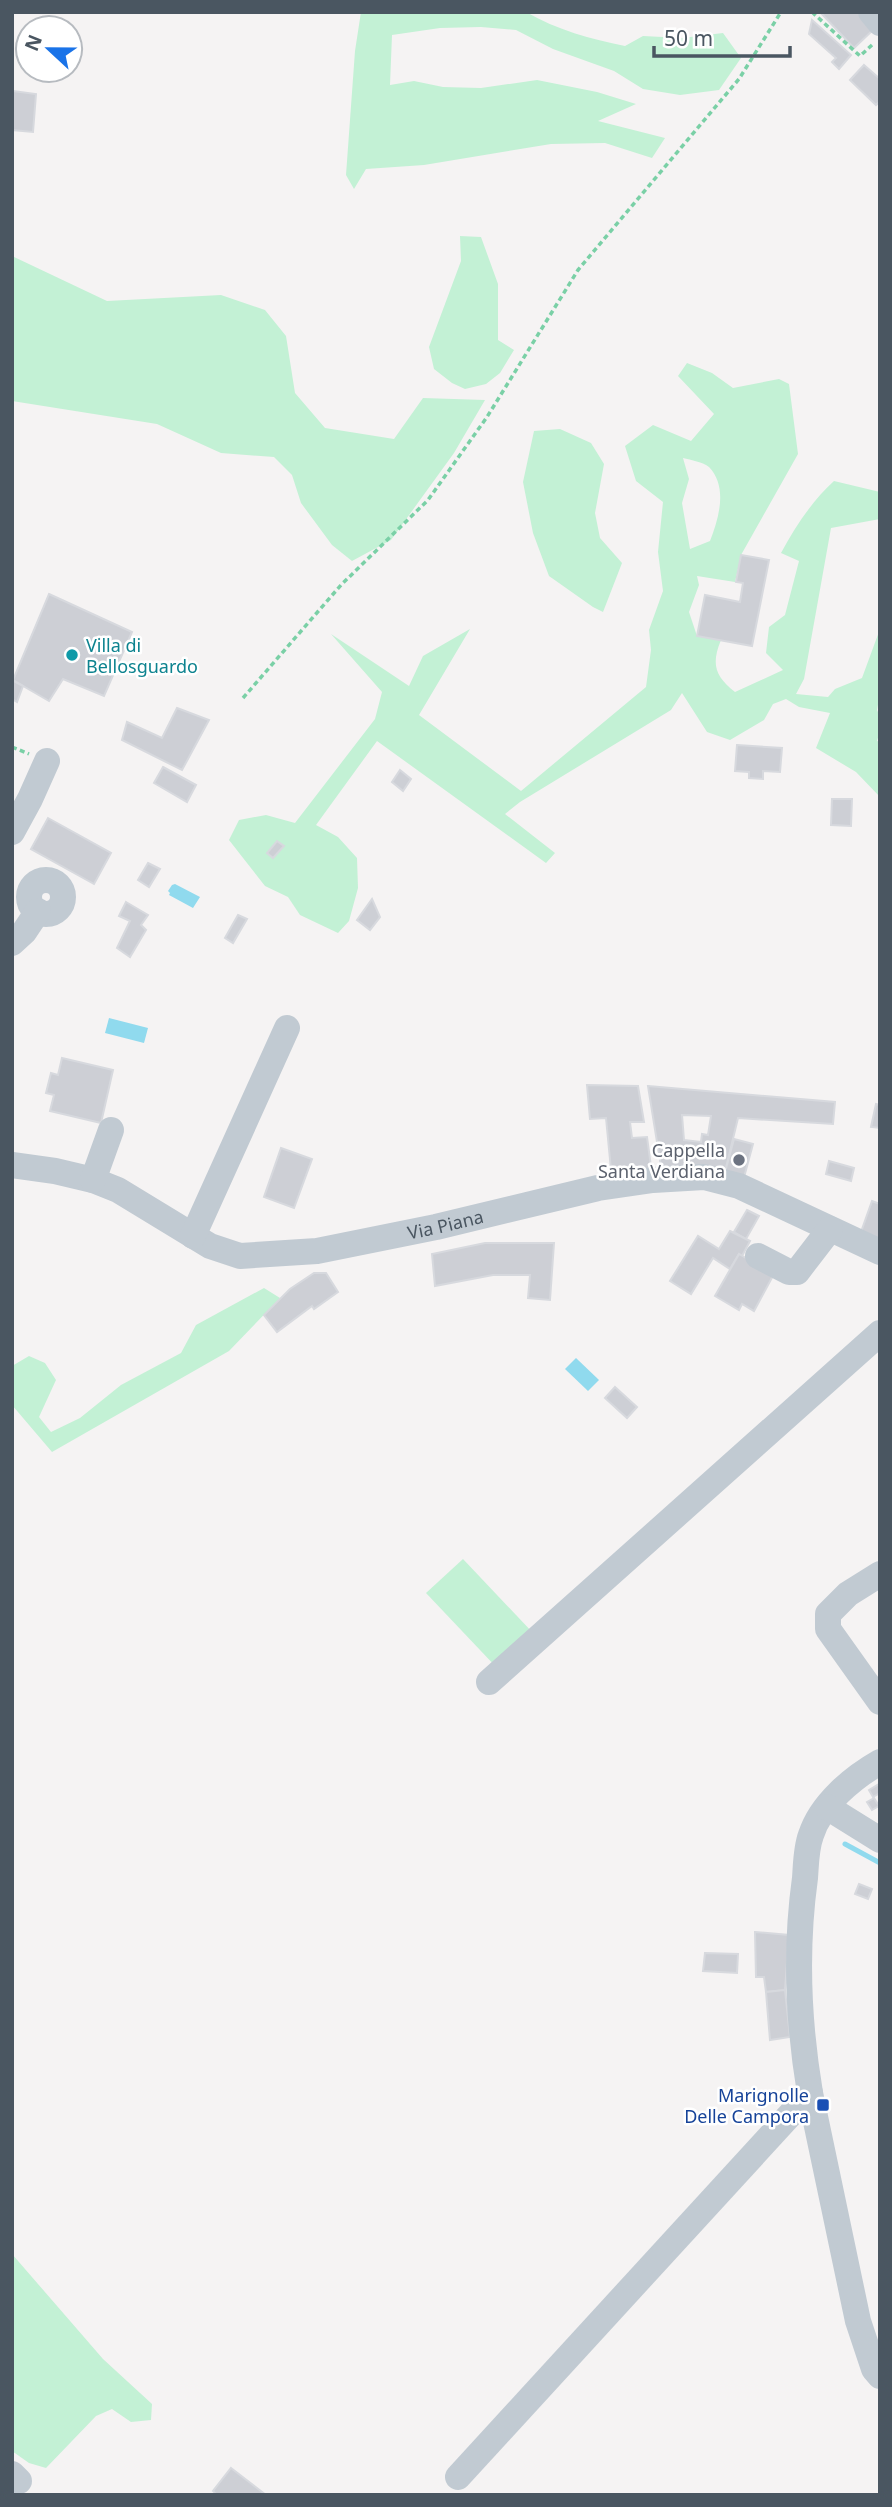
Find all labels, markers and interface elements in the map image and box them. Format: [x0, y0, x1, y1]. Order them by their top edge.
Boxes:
north arrow [14, 14, 84, 84]
scale bar [654, 14, 790, 58]
text: 50 m [664, 24, 713, 52]
text: N [18, 31, 48, 55]
place label: Villa di Bellosguardo [86, 633, 198, 678]
marker: Villa di Bellosguardo [64, 647, 80, 663]
place label: Cappella Santa Verdiana [598, 1138, 725, 1183]
marker: Cappella Santa Verdiana [731, 1152, 747, 1168]
street label: Via Piana [405, 1204, 486, 1244]
place label: Marignolle Delle Campora [684, 2083, 809, 2128]
marker: Marignolle Delle Campora [815, 2097, 831, 2113]

